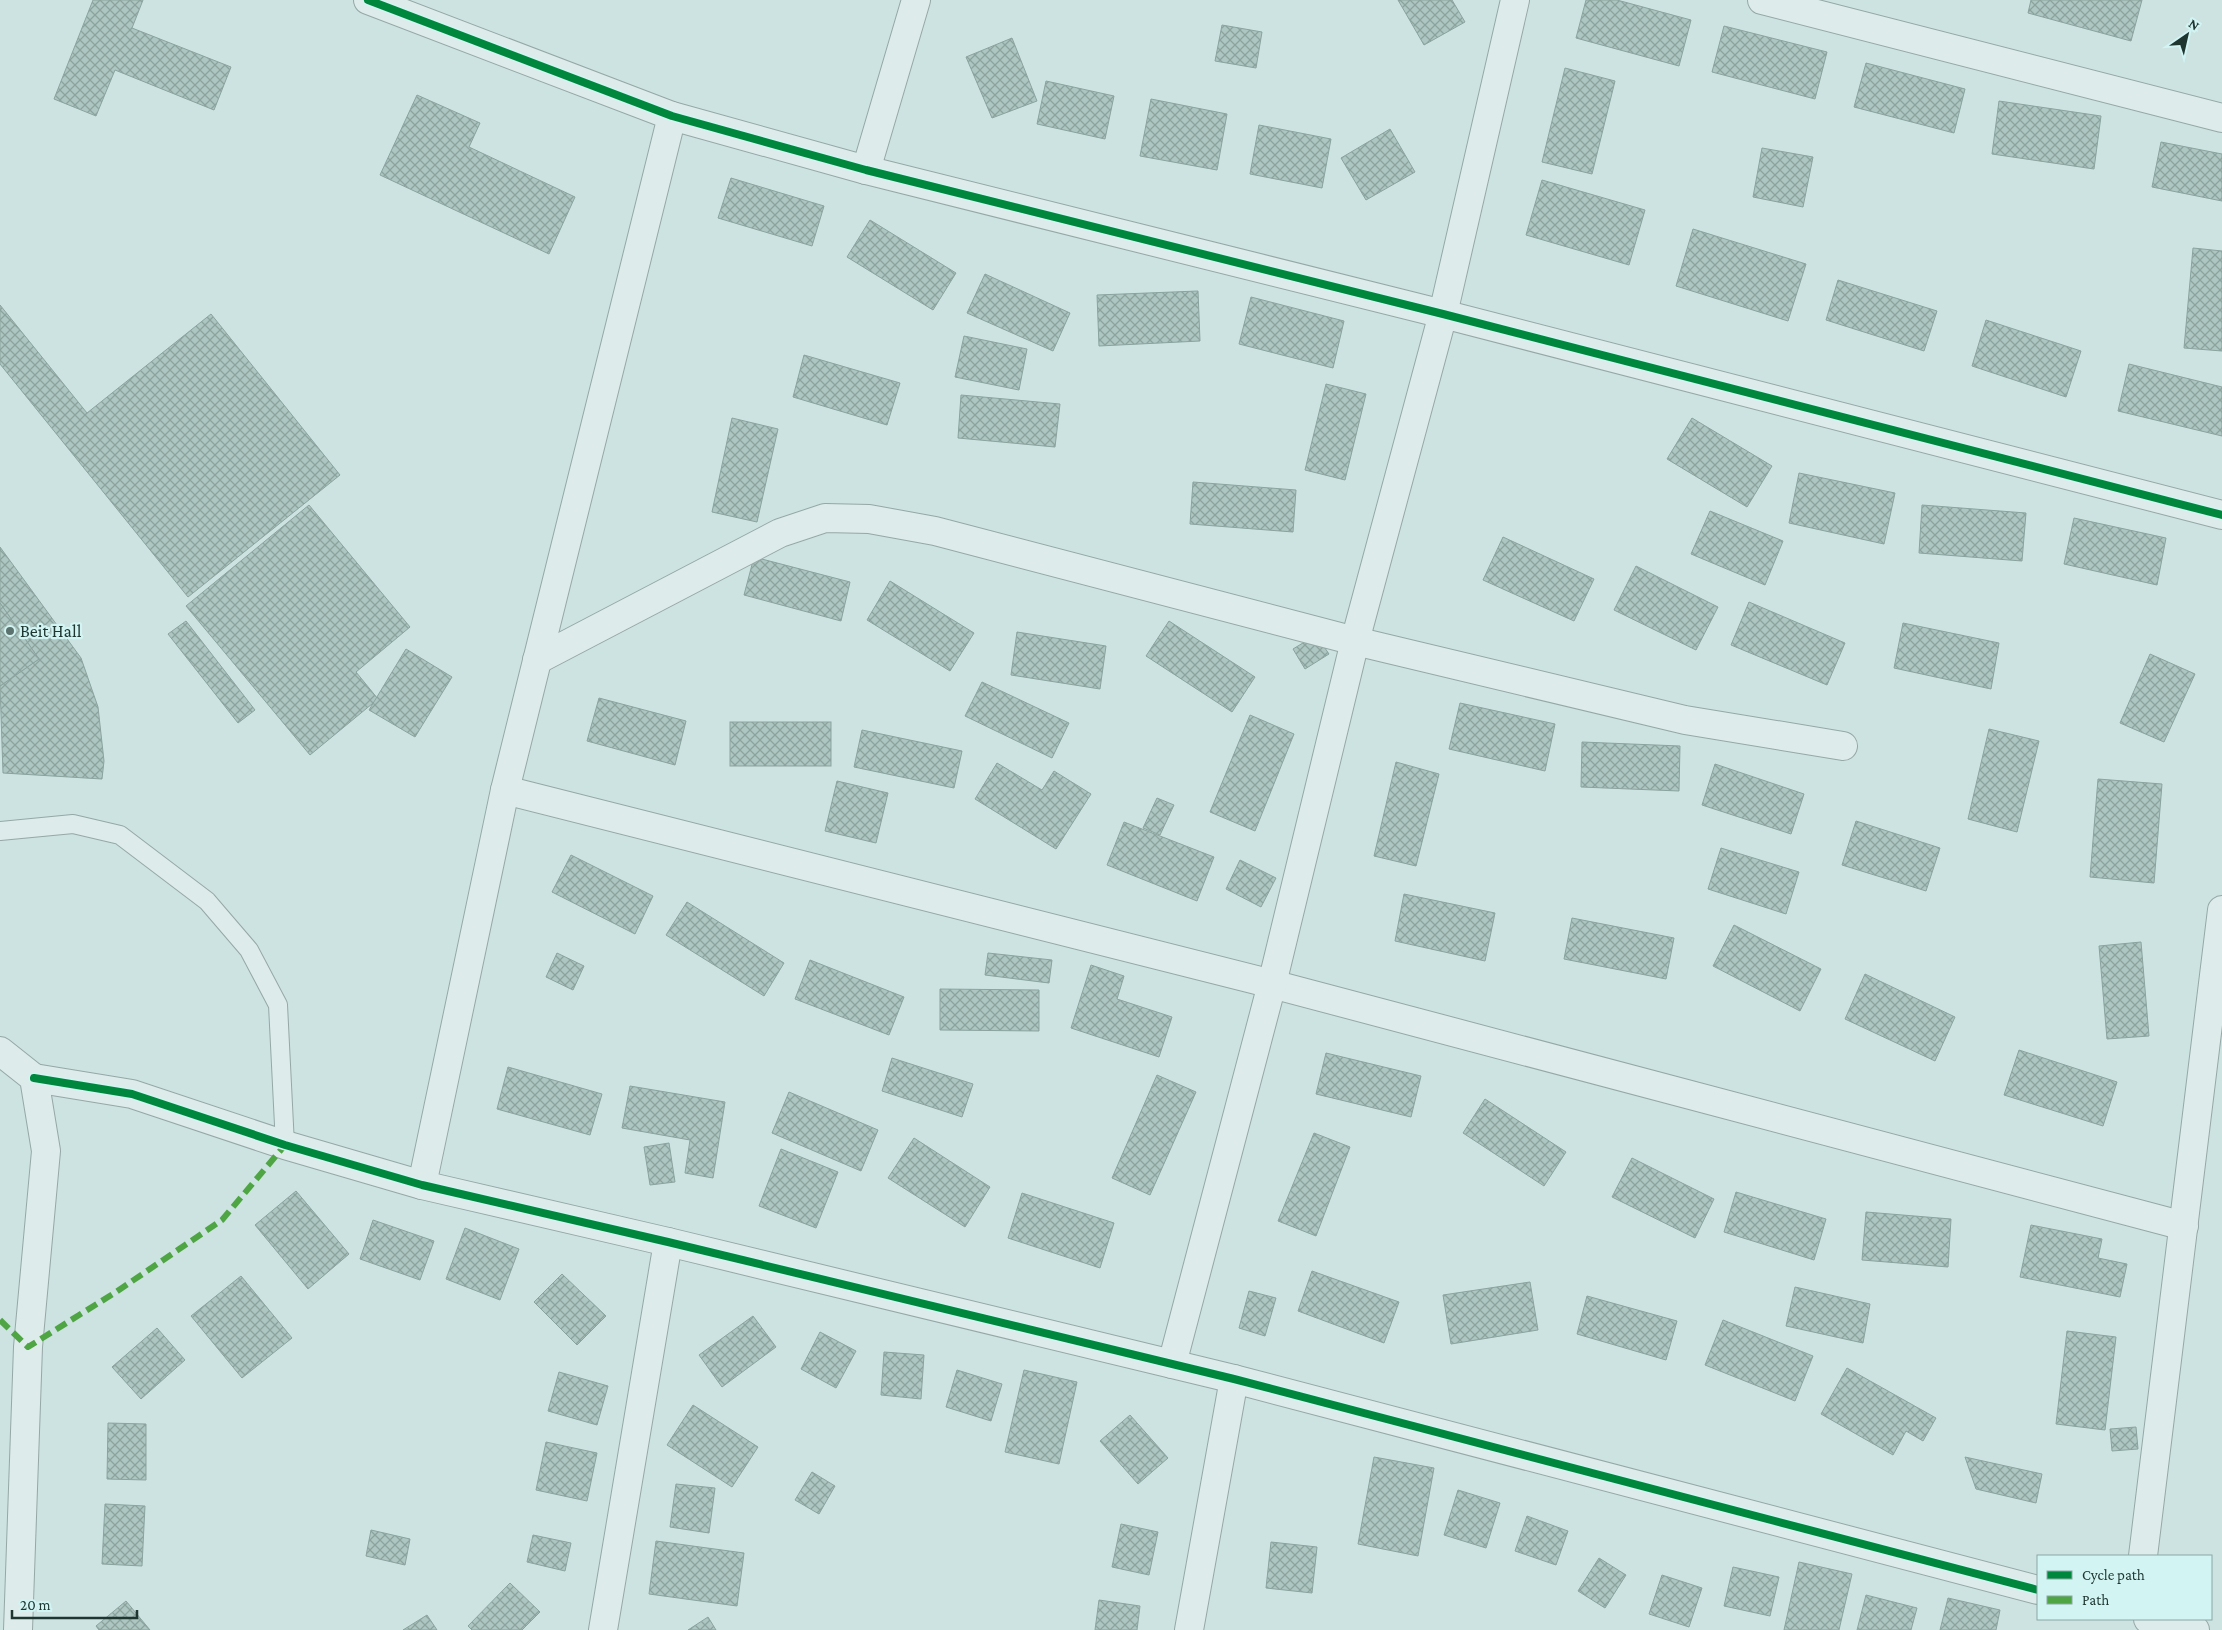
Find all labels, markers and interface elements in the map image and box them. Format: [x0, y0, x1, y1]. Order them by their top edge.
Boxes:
north arrow [2162, 10, 2212, 60]
text: N [2186, 15, 2203, 34]
place label: Beit Hall [20, 621, 82, 641]
marker: Beit Hall [4, 625, 16, 637]
legend [2037, 1555, 2212, 1620]
text: Cycle path [2082, 1567, 2145, 1584]
scale bar [12, 1588, 138, 1620]
text: Path [2082, 1592, 2109, 1608]
text: 20 m [20, 1597, 51, 1613]

